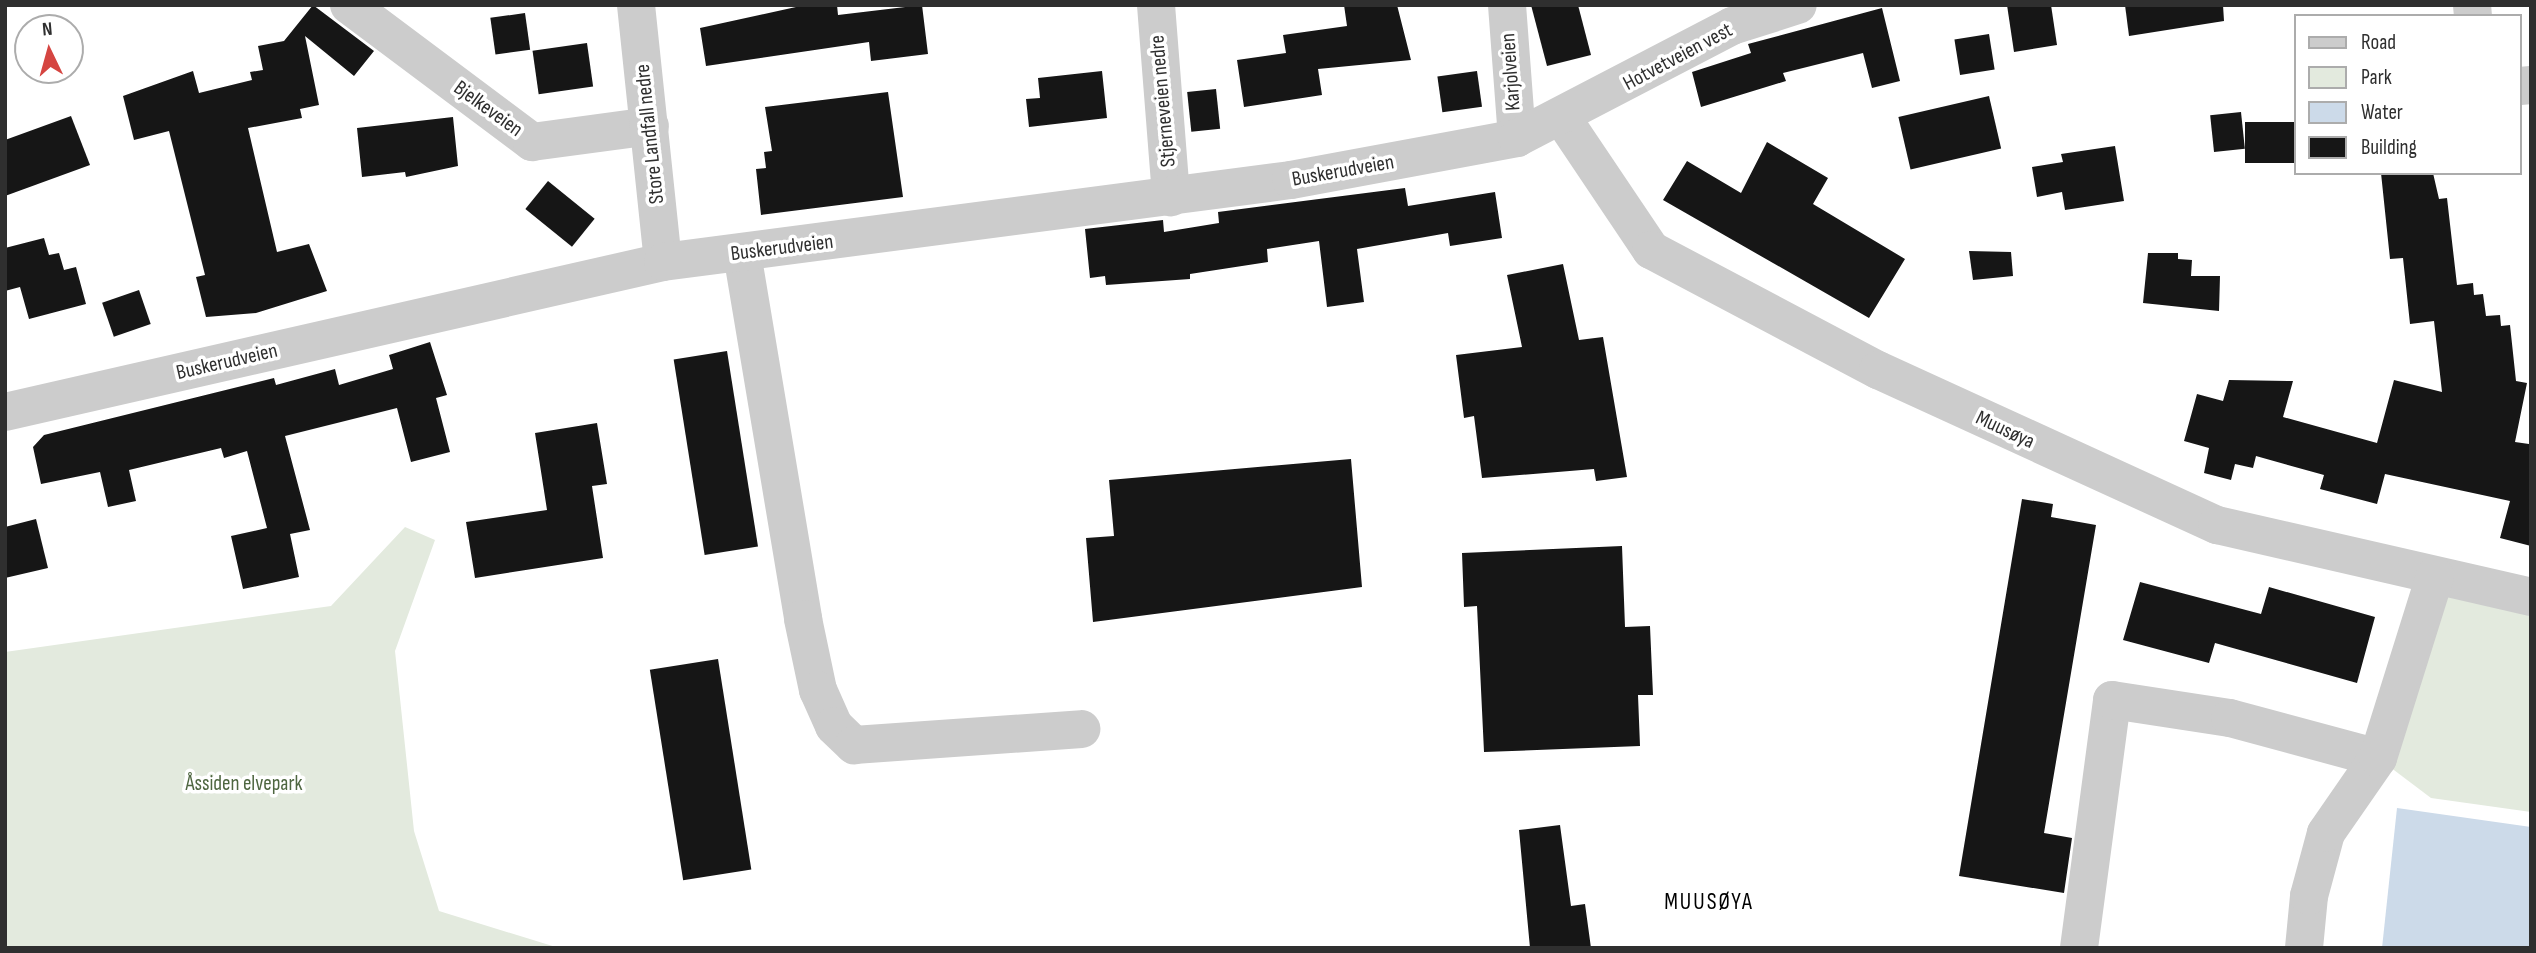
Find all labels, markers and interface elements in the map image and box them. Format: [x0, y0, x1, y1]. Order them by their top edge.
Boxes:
north arrow [14, 14, 84, 84]
legend [2294, 14, 2522, 175]
text: N [41, 18, 53, 41]
street label: Hotvetveien vest [1619, 18, 1737, 96]
text: Road [2361, 30, 2396, 55]
street label: Karjolveien [1496, 32, 1526, 112]
street label: Stjerneveien nedre [1145, 34, 1181, 168]
street label: Store Landfall nedre [630, 63, 670, 205]
text: Park [2361, 65, 2392, 90]
street label: Bjelkeveien [449, 76, 527, 142]
text: Water [2361, 100, 2403, 125]
text: Building [2361, 135, 2417, 160]
street label: Buskerudveien [1290, 150, 1396, 192]
street label: Buskerudveien [729, 229, 835, 267]
street label: Buskerudveien [174, 338, 280, 386]
street label: Muusøya [1972, 405, 2038, 455]
park label: Åssiden elvepark [186, 771, 302, 797]
district label: MUUSØYA [1665, 888, 1753, 916]

